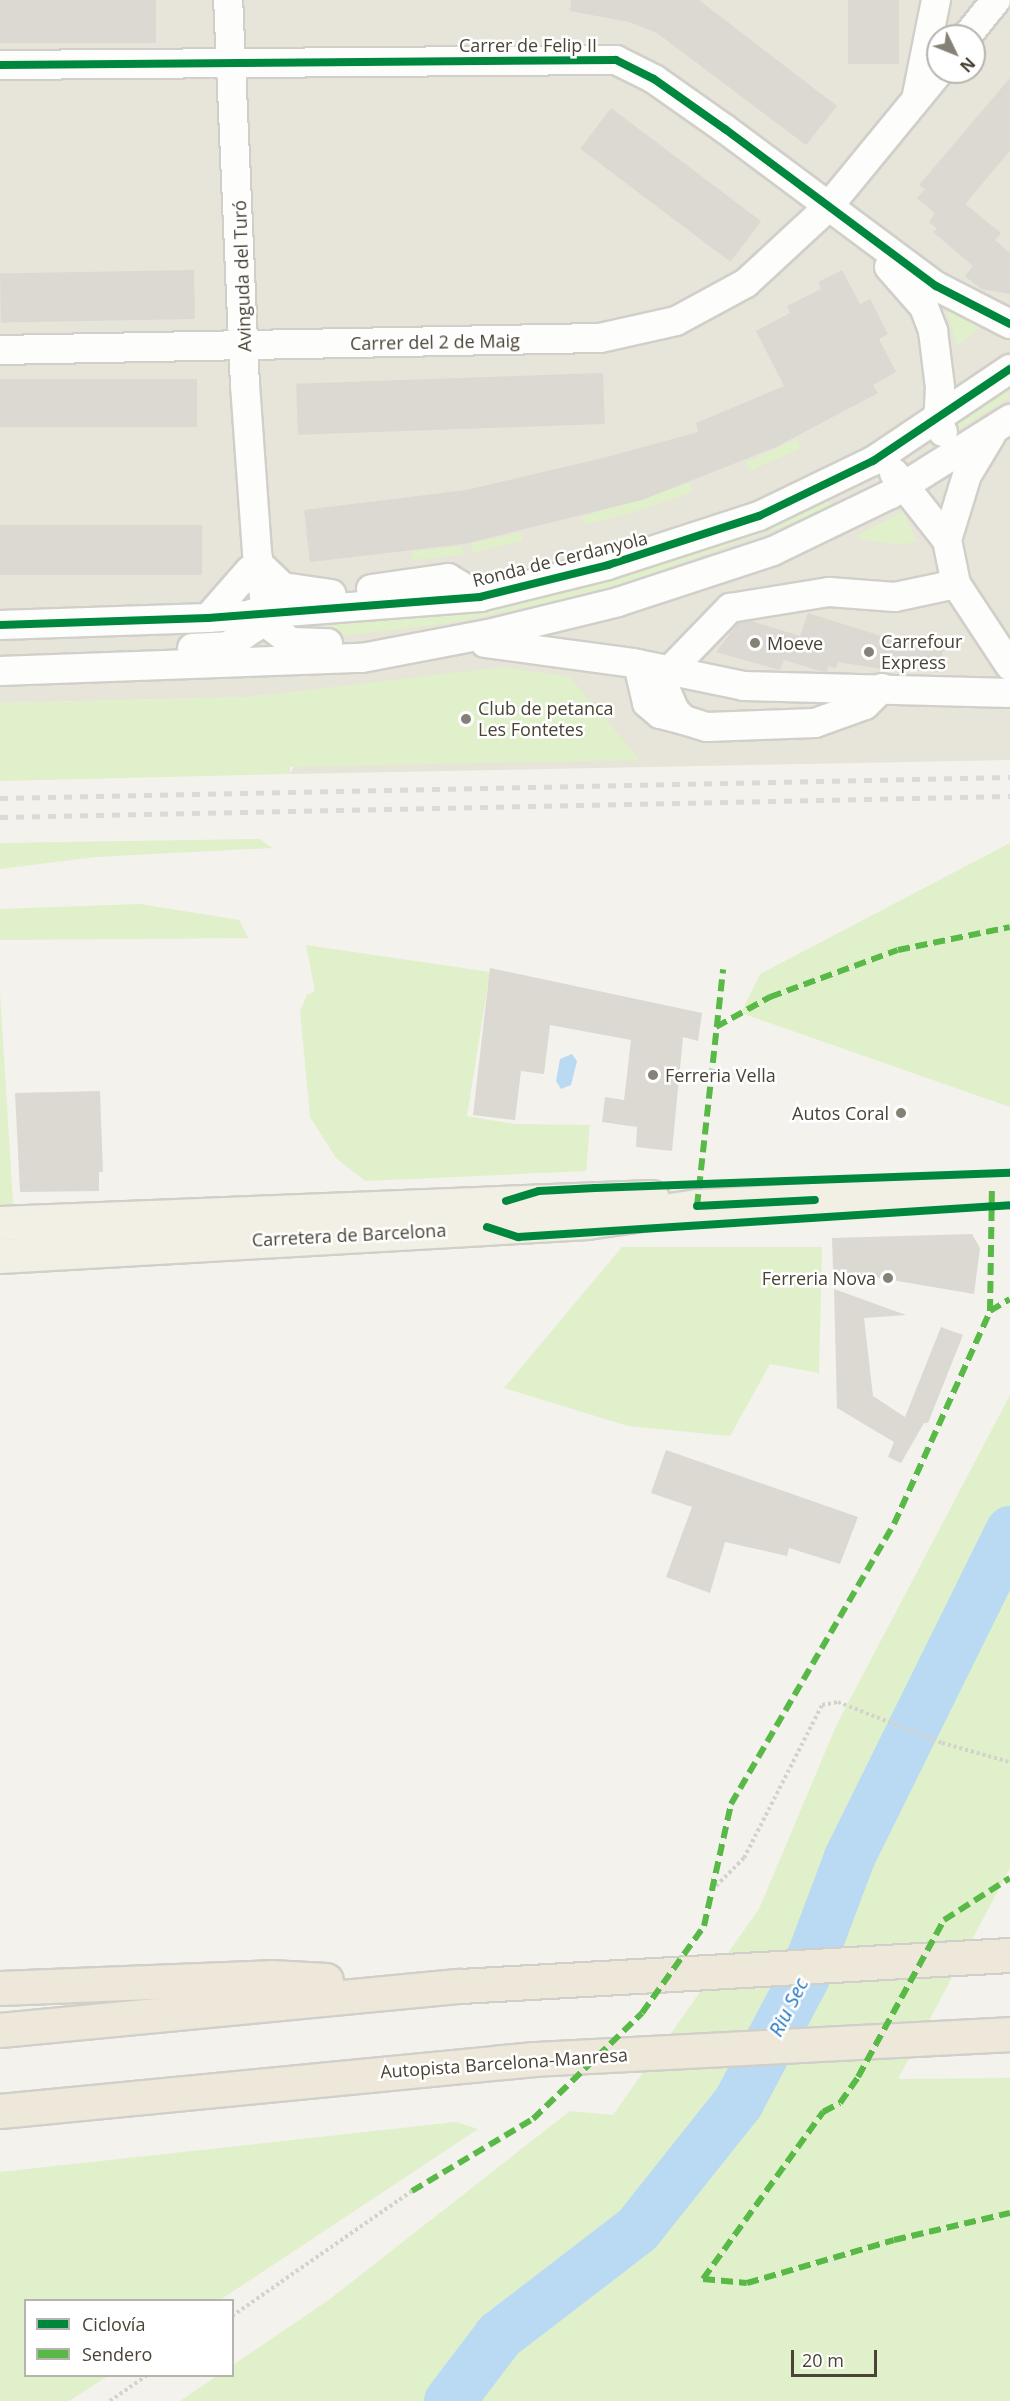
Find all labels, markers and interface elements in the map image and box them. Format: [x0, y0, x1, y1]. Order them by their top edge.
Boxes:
north arrow [926, 24, 986, 84]
street label: Carrer de Felip II [459, 34, 597, 56]
text: N [955, 53, 980, 77]
street label: Avinguda del Turó [229, 200, 255, 352]
street label: Carrer del 2 de Maig [350, 330, 520, 354]
street label: Ronda de Cerdanyola [470, 527, 650, 591]
place label: Carrefour Express [881, 631, 962, 674]
place label: Moeve [767, 632, 823, 654]
marker: Moeve [748, 636, 762, 650]
marker: Carrefour Express [862, 645, 876, 659]
place label: Club de petanca Les Fontetes [478, 698, 614, 740]
marker: Club de petanca Les Fontetes [459, 712, 473, 726]
place label: Ferreria Vella [665, 1064, 776, 1086]
marker: Ferreria Vella [646, 1068, 660, 1082]
place label: Autos Coral [792, 1102, 889, 1124]
marker: Autos Coral [894, 1106, 908, 1120]
street label: Carretera de Barcelona [251, 1219, 447, 1251]
place label: Ferreria Nova [762, 1267, 876, 1289]
marker: Ferreria Nova [881, 1271, 895, 1285]
water label: Riu Sec [763, 1974, 813, 2040]
street label: Autopista Barcelona-Manresa [380, 2044, 628, 2082]
legend [24, 2299, 234, 2377]
text: Ciclovía [82, 2312, 145, 2336]
scale bar [794, 2338, 880, 2376]
text: Sendero [82, 2342, 152, 2366]
text: 20 m [802, 2348, 844, 2372]

